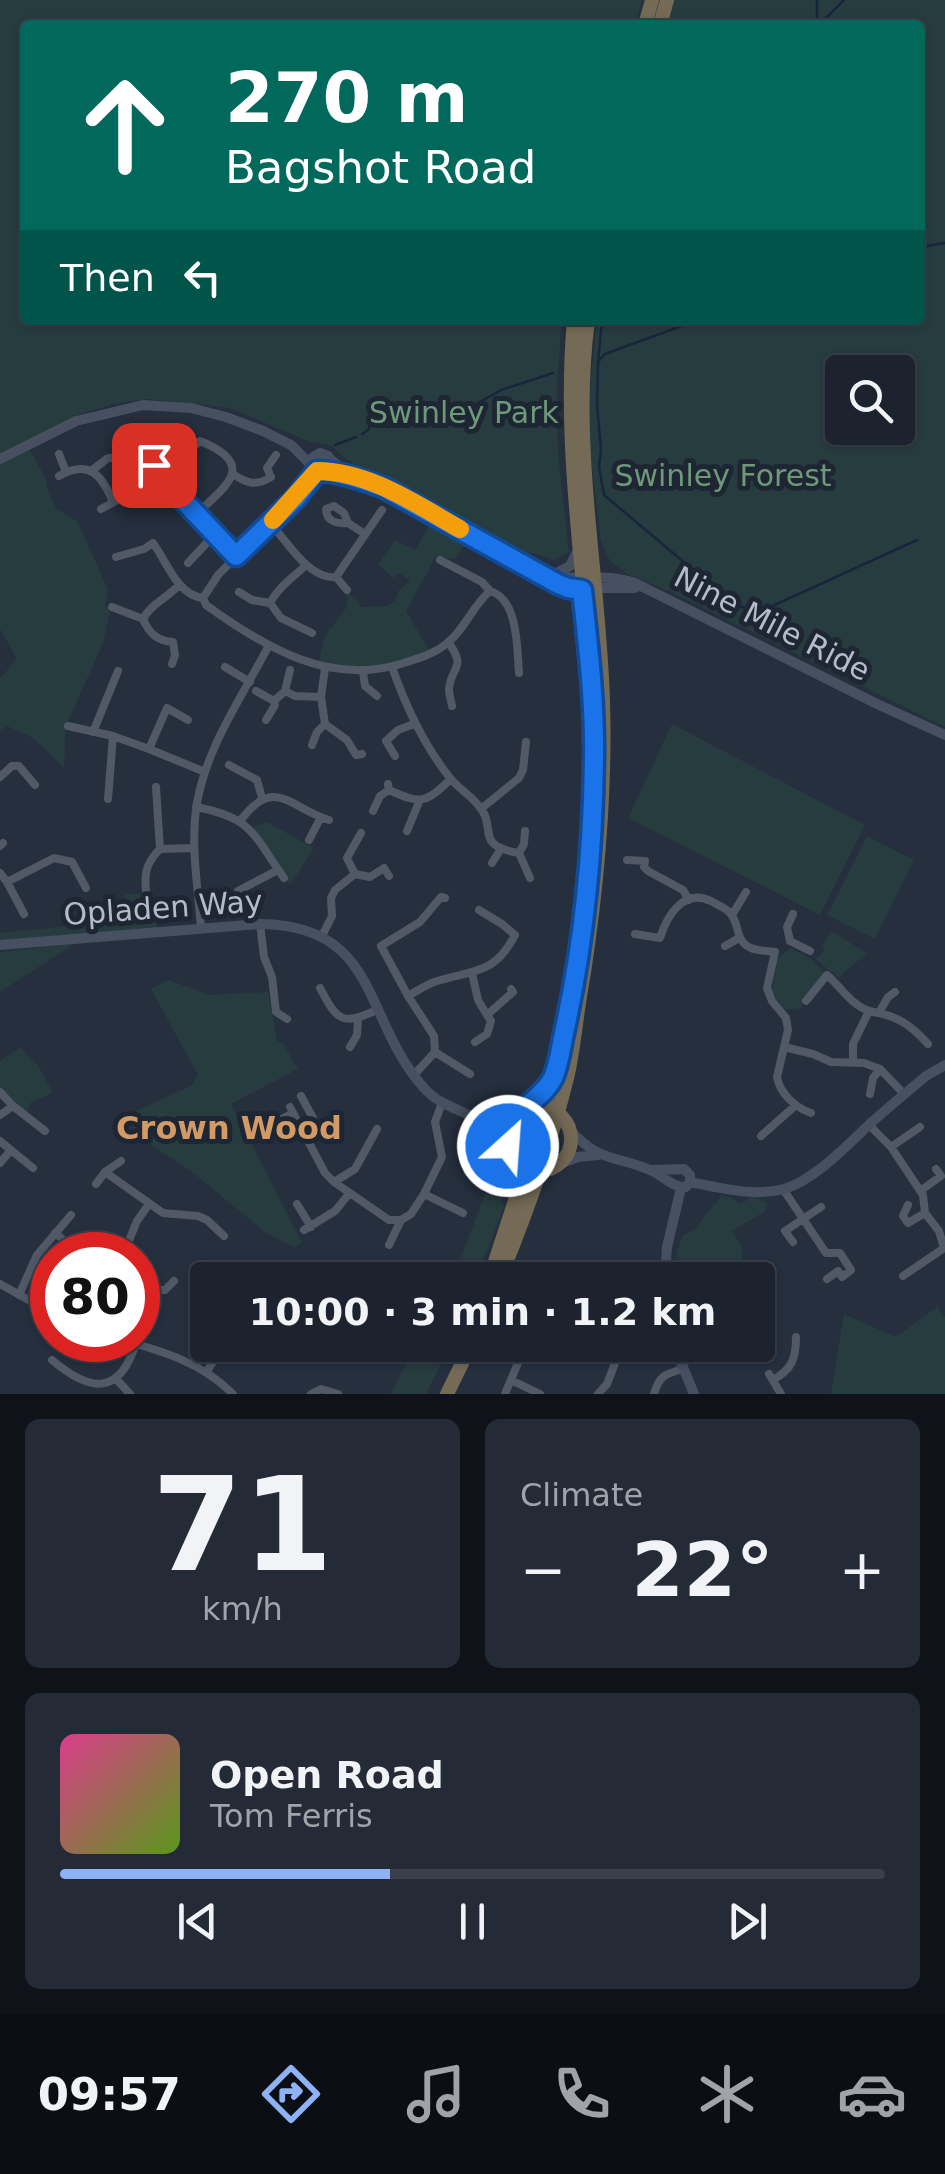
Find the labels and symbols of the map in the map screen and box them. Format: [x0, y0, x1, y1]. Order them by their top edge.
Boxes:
park label: Swinley Park [369, 395, 560, 430]
pin [112, 423, 197, 508]
park label: Swinley Forest [614, 458, 832, 493]
street label: Nine Mile Ride [668, 559, 876, 688]
street label: Opladen Way [62, 883, 264, 932]
position arrow [456, 1094, 560, 1198]
district label: Crown Wood [116, 1109, 342, 1147]
speed limit sign: 80 [30, 1232, 160, 1362]

